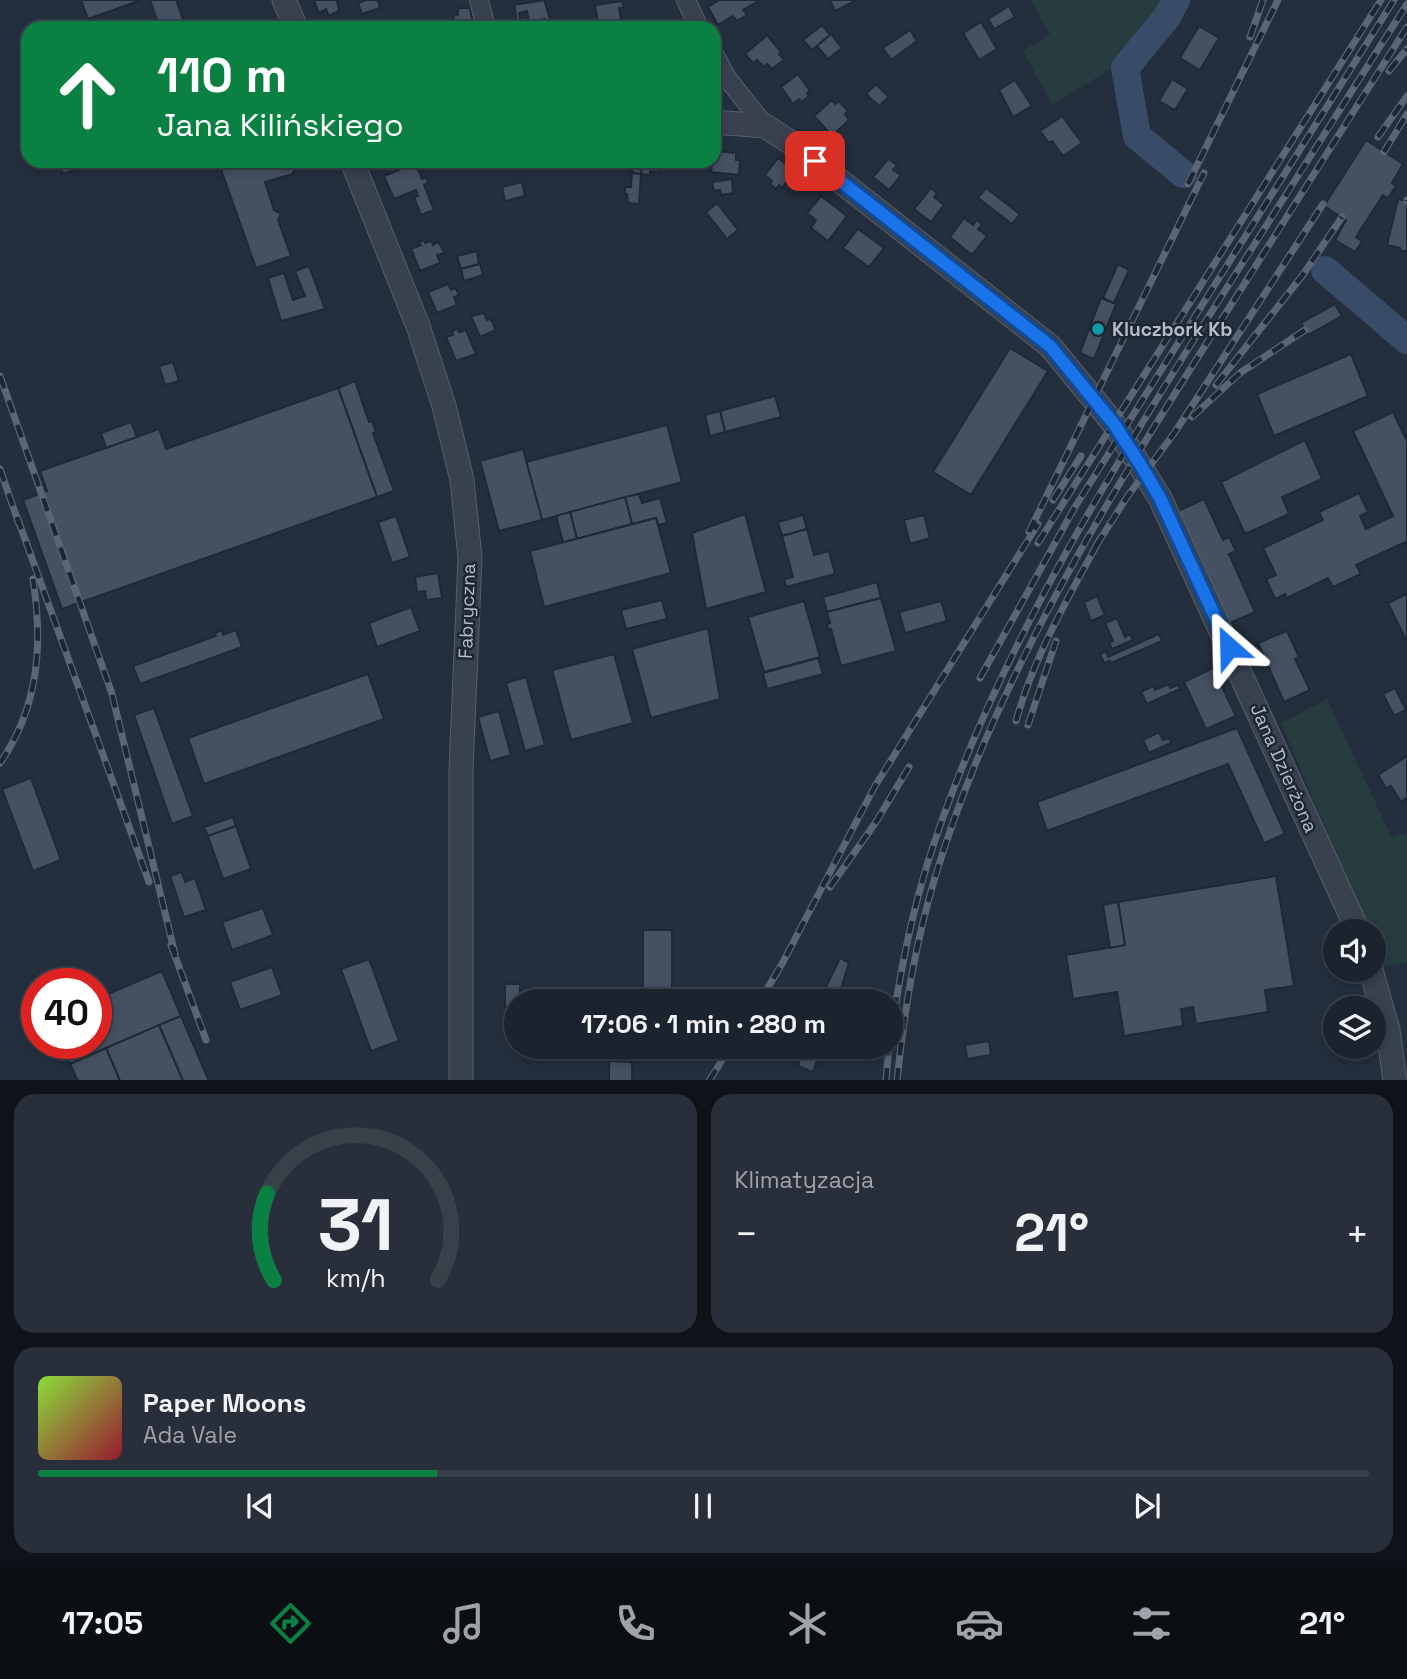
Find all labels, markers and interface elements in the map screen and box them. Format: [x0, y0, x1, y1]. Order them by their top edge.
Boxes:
text: 110 m [157, 44, 287, 106]
icon: ahead [42, 49, 133, 140]
text: Jana Kilińskiego [157, 105, 404, 145]
pin [785, 131, 845, 191]
icon: arrive [796, 142, 834, 180]
place label: Kluczbork Kb [1112, 317, 1232, 342]
marker: Kluczbork Kb [1090, 321, 1106, 337]
street label: Fabryczna [453, 563, 481, 659]
position arrow [1192, 610, 1266, 684]
street label: Jana Dzierżona [1244, 700, 1324, 836]
map controls [1323, 919, 1386, 1059]
button: sound [1323, 919, 1386, 982]
speed limit sign: 40 [21, 968, 112, 1059]
button: layers [1323, 996, 1386, 1059]
text: 17:06 · 1 min · 280 m [581, 1007, 826, 1041]
text: Klimatyzacja [735, 1165, 874, 1195]
text: 31 [317, 1178, 393, 1271]
text: 21° [1014, 1200, 1089, 1266]
text: − [735, 1210, 758, 1258]
text: + [1345, 1210, 1369, 1258]
text: km/h [325, 1261, 385, 1293]
text: Paper Moons [143, 1386, 306, 1420]
text: Ada Vale [143, 1420, 237, 1450]
icon: previous [241, 1487, 279, 1525]
icon: pause [684, 1487, 722, 1525]
icon: next [1128, 1487, 1166, 1525]
icon: directions [266, 1599, 315, 1648]
icon: music [439, 1599, 488, 1648]
icon: phone [611, 1599, 660, 1648]
icon: climate [783, 1599, 832, 1648]
icon: car [955, 1599, 1004, 1648]
icon: filters [1127, 1599, 1176, 1648]
text: 17:05 [62, 1603, 143, 1643]
text: 21° [1299, 1603, 1345, 1643]

